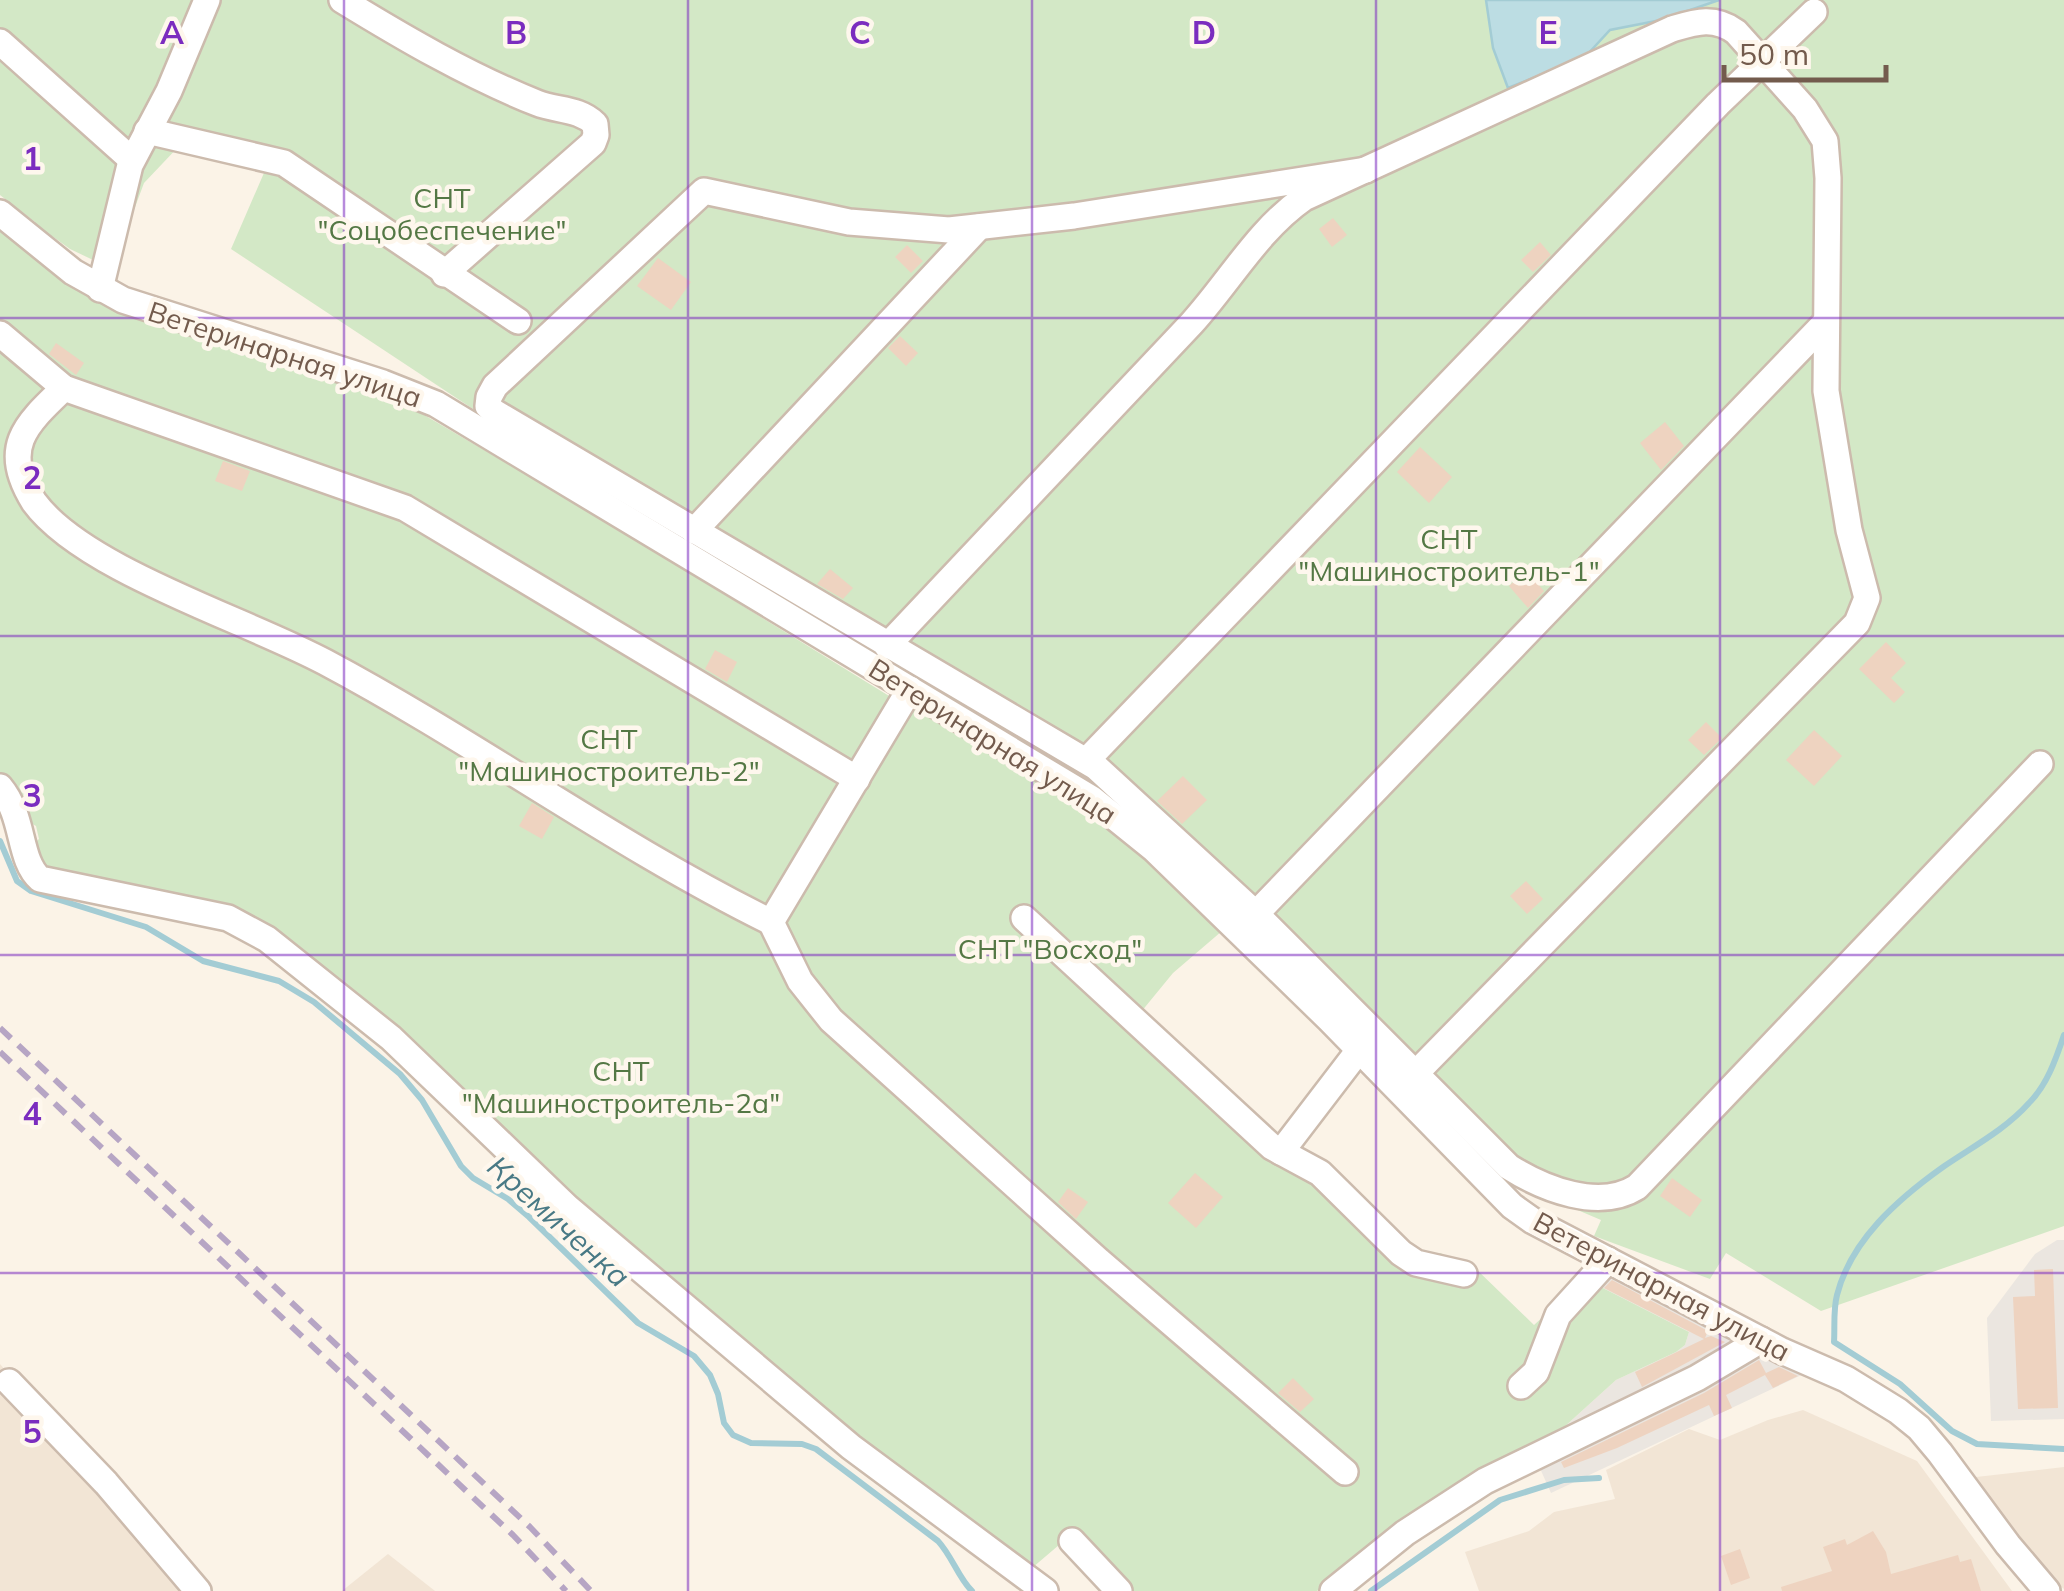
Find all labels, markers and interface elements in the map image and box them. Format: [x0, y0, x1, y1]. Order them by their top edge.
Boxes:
text: A [160, 12, 184, 52]
text: B [505, 12, 527, 52]
text: C [849, 12, 871, 52]
text: D [1192, 12, 1216, 52]
text: E [1538, 12, 1558, 52]
scale bar [1724, 20, 1886, 82]
text: 50 m [1739, 35, 1809, 73]
text: 1 [22, 138, 42, 178]
park label: СНТ "Соцобеспечение" [318, 180, 566, 247]
street label: Ветеринарная улица [144, 293, 426, 415]
text: 2 [22, 457, 42, 497]
park label: СНТ "Машиностроитель-1" [1298, 521, 1600, 588]
street label: Ветеринарная улица [863, 651, 1123, 831]
park label: СНТ "Машиностроитель-2" [458, 721, 760, 788]
text: 3 [22, 775, 42, 815]
park label: СНТ "Восход" [958, 931, 1142, 966]
park label: СНТ "Машиностроитель-2а" [462, 1053, 780, 1120]
text: 4 [22, 1093, 42, 1133]
water label: Кремиченка [480, 1147, 638, 1295]
street label: Ветеринарная улица [1528, 1204, 1796, 1368]
text: 5 [22, 1411, 42, 1451]

